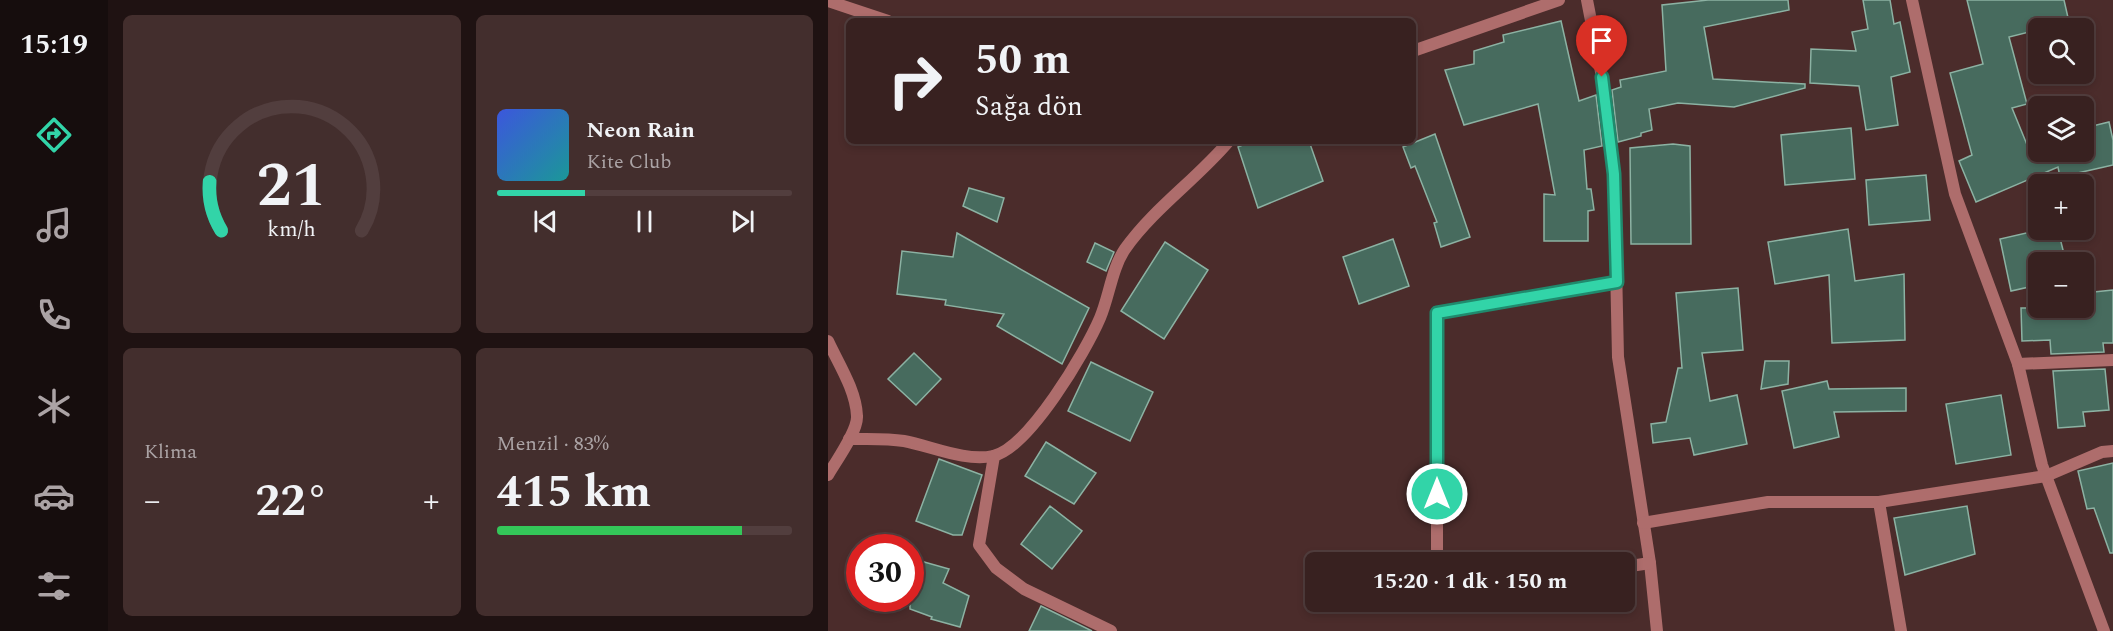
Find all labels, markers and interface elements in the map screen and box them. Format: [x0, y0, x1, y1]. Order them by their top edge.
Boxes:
pin [1576, 15, 1627, 77]
map controls [2028, 18, 2094, 318]
button: search [2028, 18, 2094, 84]
text: 15:19 [20, 24, 88, 66]
icon: arrive [1585, 24, 1618, 57]
text: 50 m [975, 29, 1070, 92]
icon: right [876, 42, 954, 120]
text: Sağa dön [975, 86, 1083, 128]
button: layers [2028, 96, 2094, 162]
icon: directions [33, 114, 75, 156]
text: Neon Rain [587, 114, 695, 147]
text: 21 [257, 139, 327, 234]
text: Kite Club [587, 147, 672, 177]
button: + [2028, 174, 2094, 240]
icon: music [33, 204, 75, 246]
icon: previous [529, 205, 562, 238]
icon: pause [628, 205, 661, 238]
icon: next [726, 205, 759, 238]
text: km/h [268, 213, 316, 246]
button: − [2028, 252, 2094, 318]
icon: phone [33, 294, 75, 336]
icon: climate [33, 385, 75, 427]
text: Menzil · 83% [497, 429, 609, 459]
text: Klima [144, 437, 197, 467]
text: 415 km [497, 458, 651, 527]
position arrow [1405, 462, 1469, 526]
text: 22° [255, 467, 328, 536]
icon: car [33, 475, 75, 517]
text: − [144, 476, 161, 526]
text: + [423, 476, 440, 526]
speed limit sign: 30 [846, 534, 924, 612]
icon: filters [33, 565, 75, 607]
text: 15:20 · 1 dk · 150 m [1373, 565, 1567, 598]

